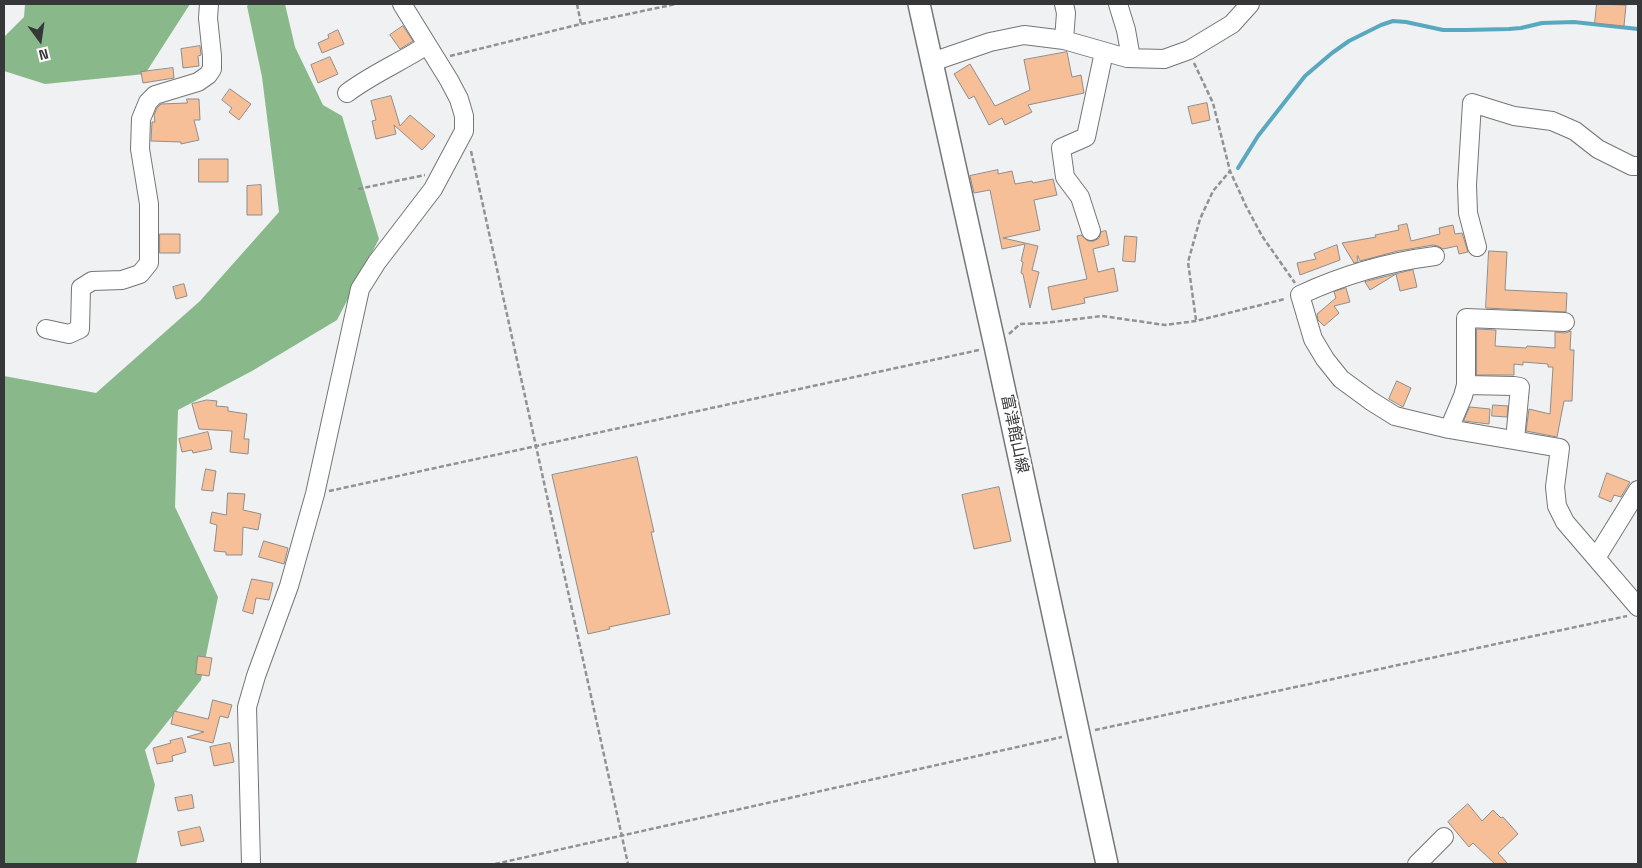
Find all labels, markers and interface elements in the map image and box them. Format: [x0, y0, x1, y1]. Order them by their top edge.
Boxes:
north arrow [15, 15, 65, 65]
text: N [37, 45, 50, 64]
street label: 富津館山線 [996, 393, 1032, 475]

